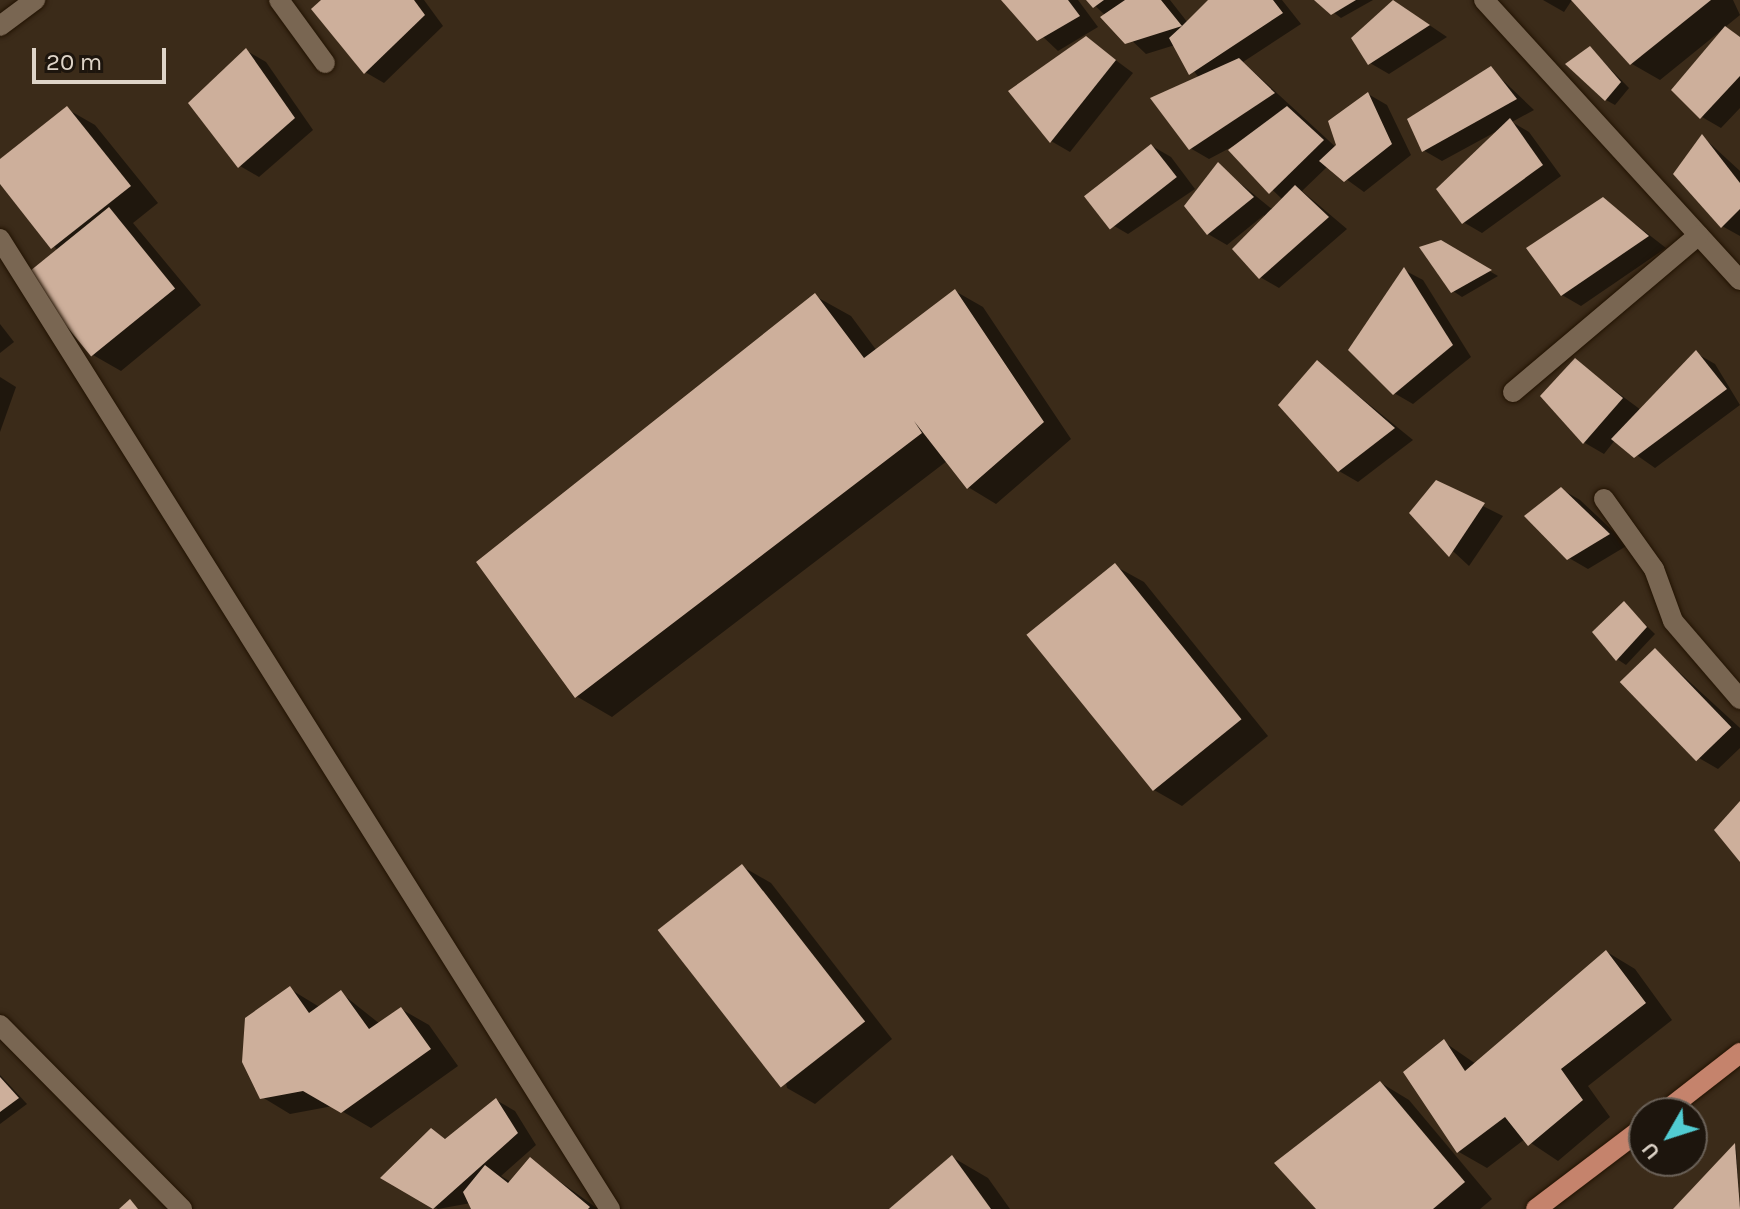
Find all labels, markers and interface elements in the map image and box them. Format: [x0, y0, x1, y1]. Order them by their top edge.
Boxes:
scale bar [36, 32, 170, 82]
text: 20 m [46, 48, 102, 76]
north arrow [1628, 1097, 1708, 1177]
text: U [1636, 1137, 1666, 1165]

